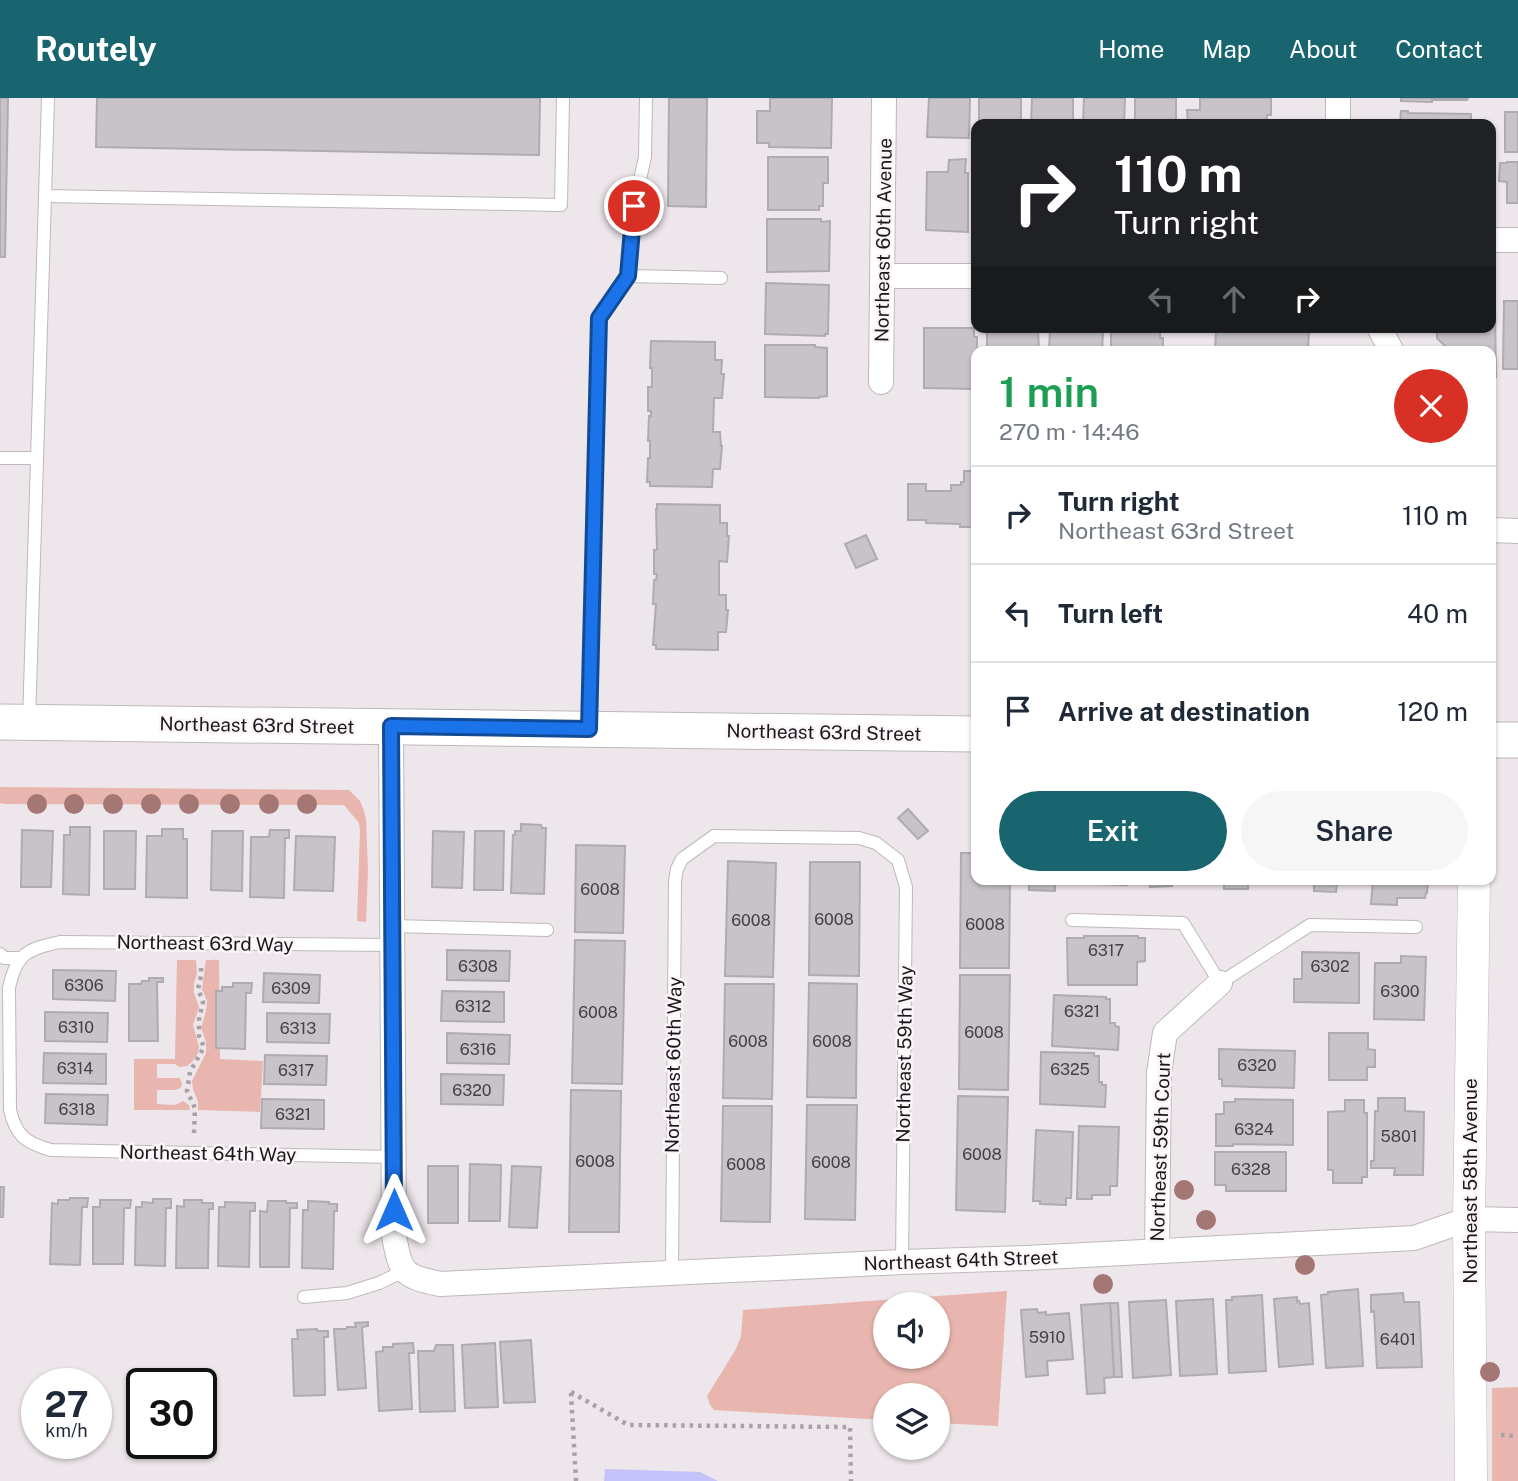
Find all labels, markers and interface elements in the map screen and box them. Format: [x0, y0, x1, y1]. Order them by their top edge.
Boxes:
text: Routely [35, 30, 157, 68]
text: Home [1098, 35, 1164, 63]
text: Map [1202, 35, 1251, 63]
text: About [1289, 35, 1357, 63]
text: Contact [1395, 35, 1483, 63]
street label: Northeast 60th Avenue [870, 138, 896, 342]
text: 110 m [1114, 145, 1242, 203]
icon: right [999, 147, 1090, 238]
pin [604, 176, 664, 236]
icon: arrive [615, 187, 653, 225]
text: Turn right [1114, 204, 1259, 241]
icon: left [1142, 280, 1180, 318]
icon: ahead [1215, 280, 1253, 318]
icon: right [1288, 280, 1326, 318]
text: 1 min [999, 367, 1099, 416]
button: close [1394, 369, 1468, 443]
text: 270 m · 14:46 [999, 418, 1140, 445]
text: Turn right [1058, 486, 1180, 517]
icon: right [999, 496, 1037, 534]
text: 110 m [1402, 500, 1468, 531]
text: Northeast 63rd Street [1058, 517, 1294, 544]
icon: left [999, 594, 1037, 632]
text: Turn left [1058, 598, 1163, 629]
text: 40 m [1407, 598, 1468, 629]
icon: arrive [999, 692, 1037, 730]
text: Arrive at destination [1058, 696, 1310, 727]
text: 120 m [1397, 696, 1468, 727]
street label: Northeast 63rd Street [159, 712, 355, 738]
street label: Northeast 63rd Street [726, 719, 922, 745]
button: Exit [999, 791, 1227, 871]
button: Share [1241, 791, 1468, 871]
house number: 6008 [580, 880, 620, 899]
house number: 6008 [814, 910, 854, 929]
house number: 6008 [731, 911, 771, 930]
house number: 6008 [965, 915, 1005, 934]
street label: Northeast 63rd Way [116, 930, 294, 956]
house number: 6317 [1088, 941, 1124, 960]
house number: 6308 [458, 957, 498, 976]
house number: 6302 [1310, 957, 1350, 976]
street label: Northeast 59th Way [891, 965, 917, 1143]
house number: 6306 [64, 976, 104, 995]
street label: Northeast 60th Way [660, 977, 686, 1153]
house number: 6309 [271, 979, 311, 998]
house number: 6300 [1380, 982, 1420, 1001]
house number: 6312 [455, 997, 491, 1016]
house number: 6321 [1064, 1002, 1100, 1021]
house number: 6008 [578, 1003, 618, 1022]
house number: 6310 [58, 1018, 94, 1037]
house number: 6313 [280, 1019, 316, 1038]
house number: 6008 [964, 1023, 1004, 1042]
house number: 6008 [728, 1032, 768, 1051]
house number: 6008 [812, 1032, 852, 1051]
house number: 6316 [460, 1040, 496, 1059]
street label: Northeast 59th Court [1146, 1052, 1174, 1242]
house number: 6320 [1237, 1056, 1277, 1075]
house number: 6314 [57, 1059, 93, 1078]
house number: 6325 [1050, 1060, 1090, 1079]
house number: 6317 [278, 1061, 314, 1080]
street label: Northeast 58th Avenue [1459, 1078, 1481, 1284]
house number: 6320 [452, 1081, 492, 1100]
house number: 6318 [59, 1100, 95, 1119]
house number: 6321 [275, 1105, 311, 1124]
house number: 6324 [1234, 1120, 1274, 1139]
house number: 5801 [1381, 1127, 1417, 1146]
street label: Northeast 64th Way [119, 1140, 297, 1166]
house number: 6008 [962, 1145, 1002, 1164]
house number: 6008 [575, 1152, 615, 1171]
house number: 6008 [811, 1153, 851, 1172]
house number: 6008 [726, 1155, 766, 1174]
house number: 6328 [1231, 1160, 1271, 1179]
position arrow [357, 1173, 431, 1247]
street label: Northeast 64th Street [863, 1246, 1059, 1274]
map controls [873, 1292, 950, 1460]
button: sound [873, 1292, 950, 1369]
house number: 5910 [1029, 1328, 1065, 1347]
house number: 6401 [1380, 1330, 1416, 1349]
speed limit sign: 30 [126, 1368, 217, 1459]
button: layers [873, 1383, 950, 1460]
text: 27 [44, 1384, 89, 1425]
text: km/h [45, 1420, 88, 1441]

